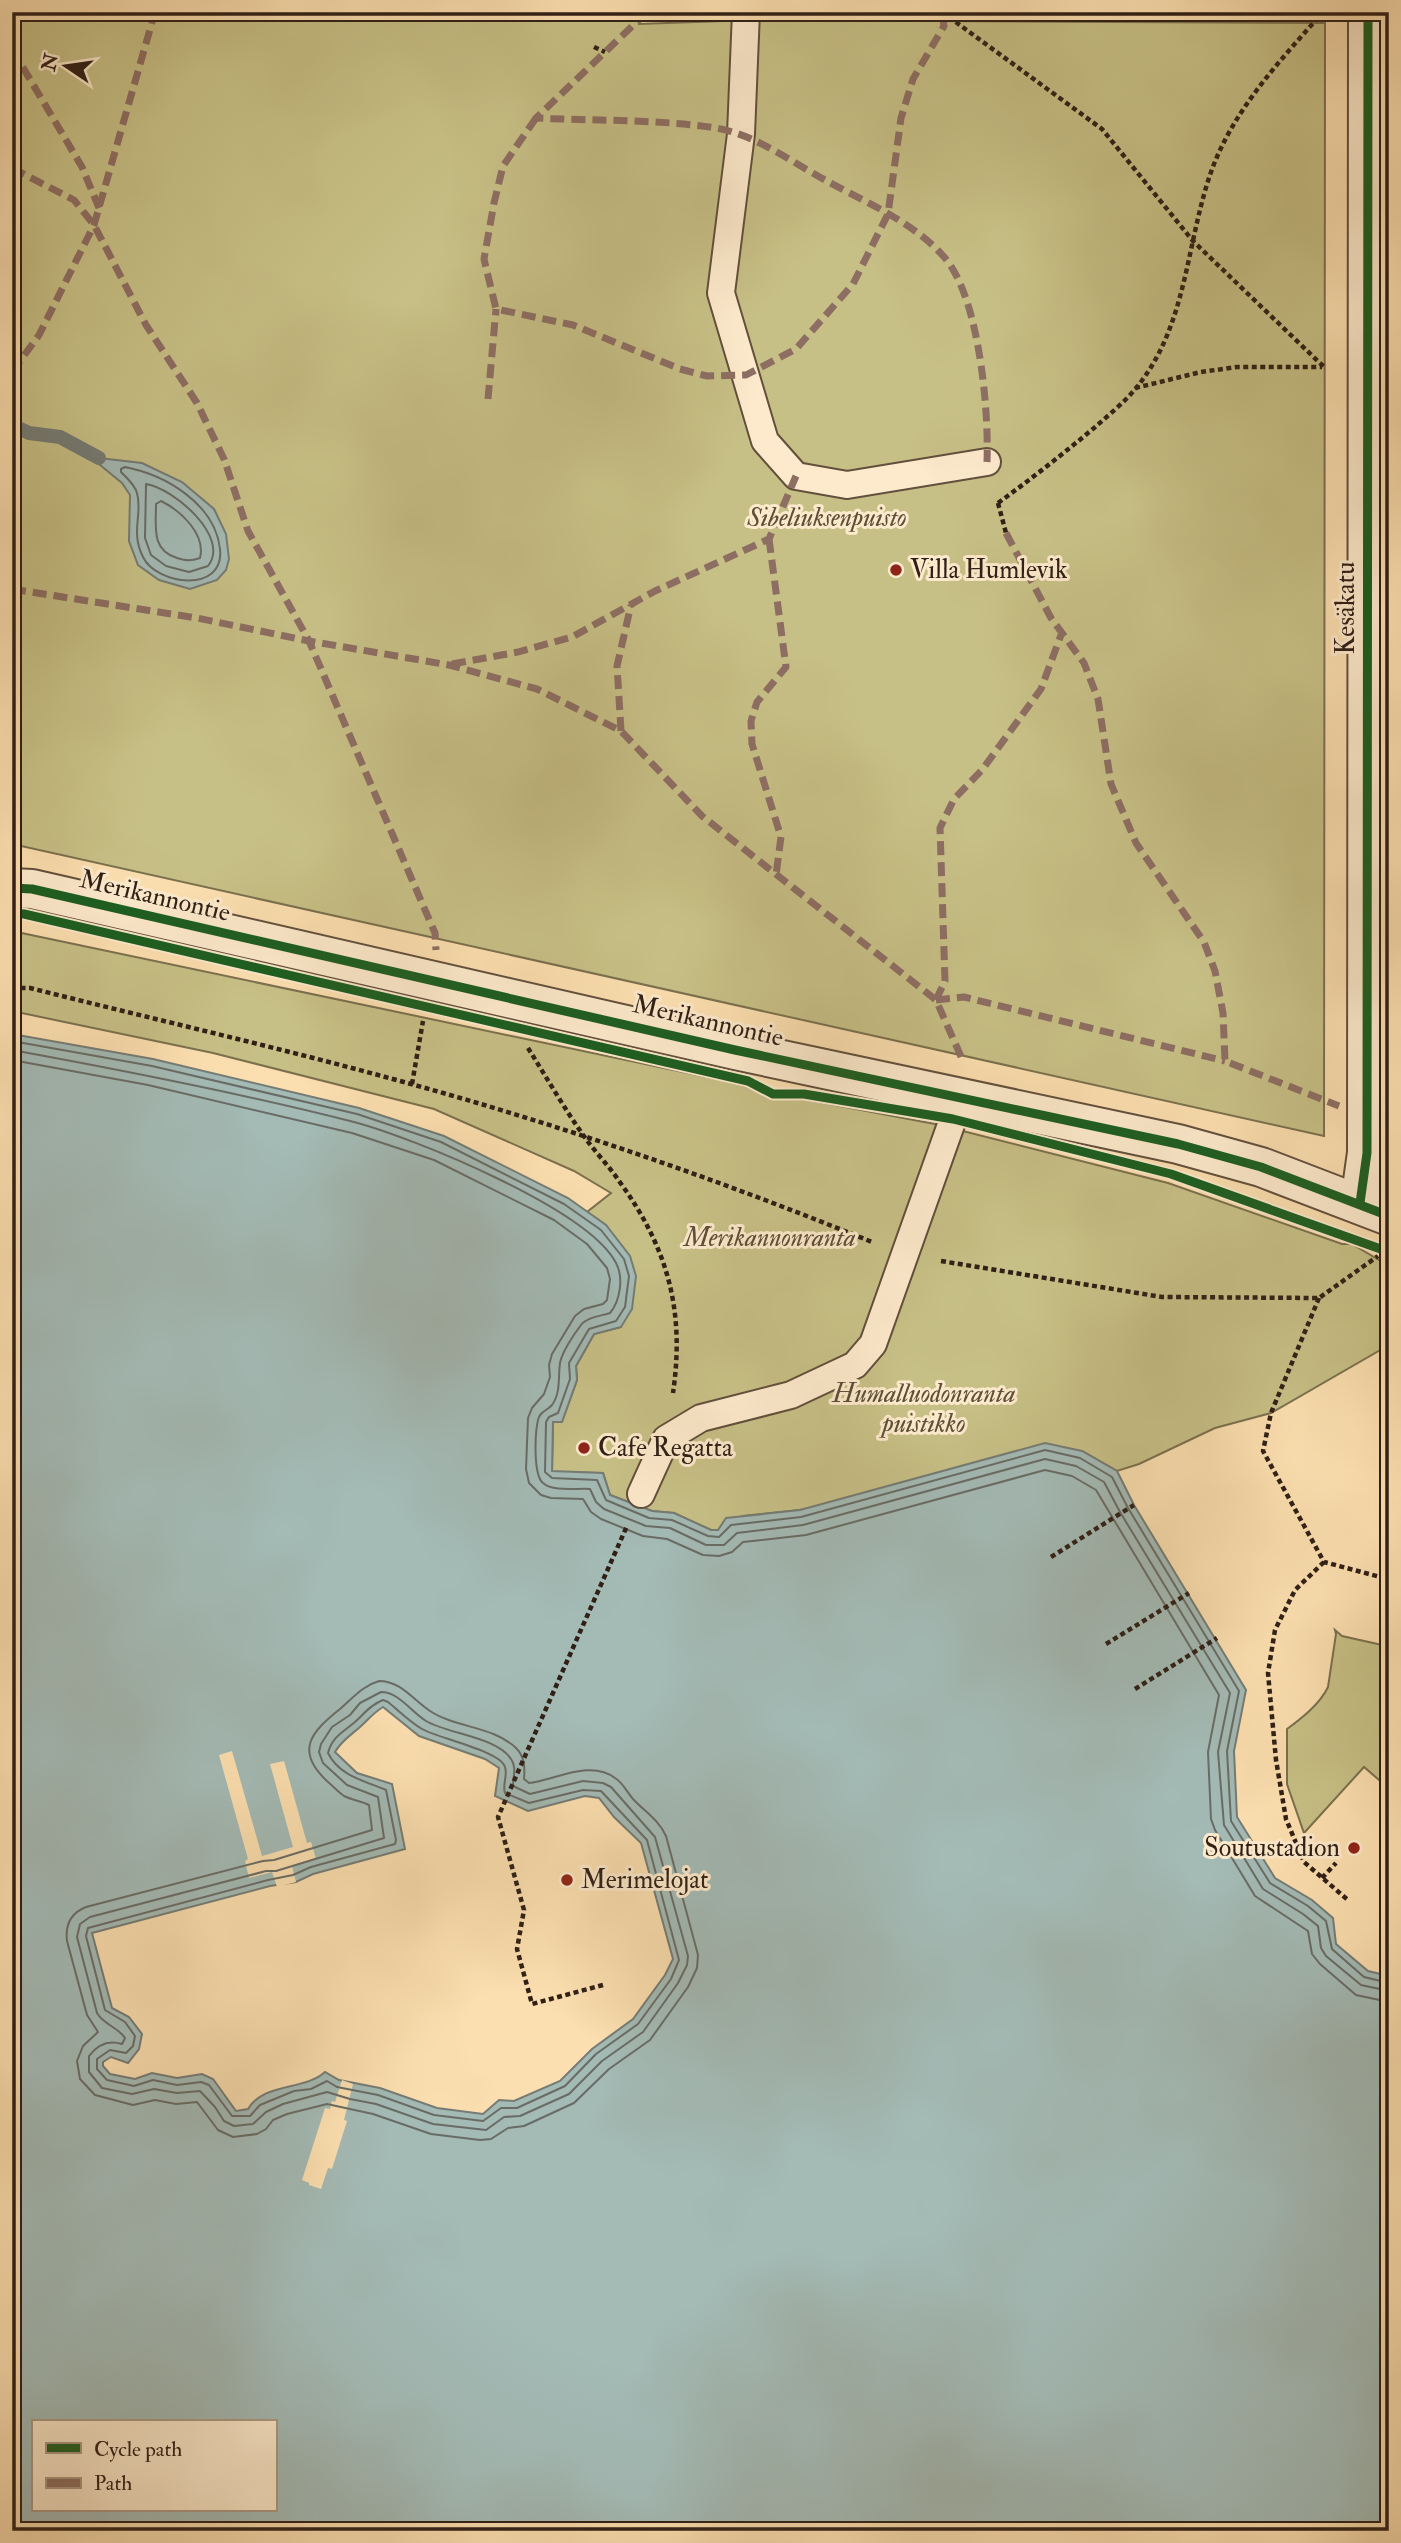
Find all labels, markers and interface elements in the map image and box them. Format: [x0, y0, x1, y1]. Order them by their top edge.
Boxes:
north arrow [32, 32, 102, 102]
text: N [37, 50, 64, 74]
park label: Sibeliuksenpuisto [746, 502, 907, 534]
place label: Villa Humlevik [910, 554, 1068, 586]
street label: Kesäkatu [1330, 561, 1362, 655]
marker: Villa Humlevik [888, 562, 904, 578]
street label: Merikannontie [77, 863, 234, 929]
street label: Merikannontie [630, 988, 787, 1054]
park label: Merikannonranta [682, 1222, 856, 1254]
park label: Humalluodonranta puistikko [832, 1378, 1015, 1440]
place label: Cafe Regatta [598, 1432, 733, 1464]
marker: Cafe Regatta [576, 1440, 592, 1456]
place label: Soutustadion [1204, 1832, 1340, 1864]
marker: Soutustadion [1346, 1840, 1362, 1856]
place label: Merimelojat [581, 1864, 708, 1896]
marker: Merimelojat [559, 1872, 575, 1888]
legend [32, 2420, 276, 2512]
text: Cycle path [94, 2436, 182, 2463]
text: Path [94, 2470, 132, 2497]

